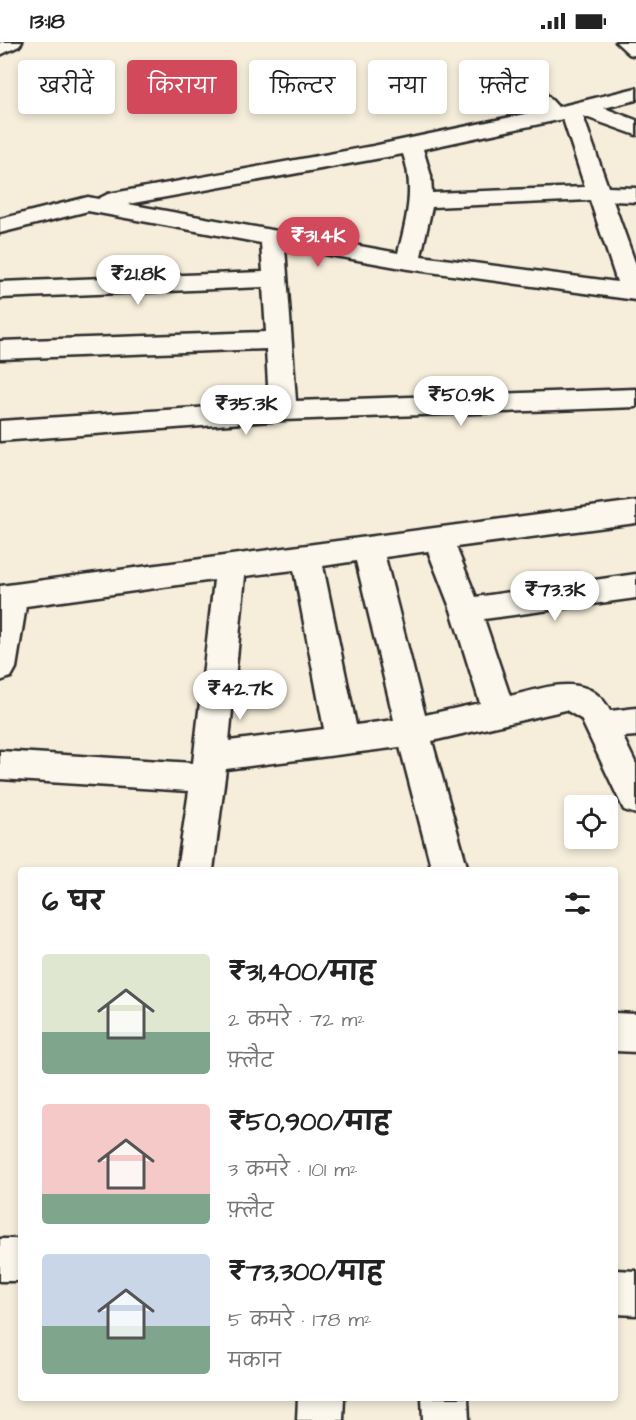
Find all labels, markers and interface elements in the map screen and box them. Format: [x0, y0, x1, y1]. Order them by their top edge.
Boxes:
text: 13:18 [30, 6, 65, 37]
chip: खरीदें [18, 60, 115, 114]
chip: किराया [127, 60, 237, 114]
chip: फ़िल्टर [249, 60, 356, 114]
chip: नया [368, 60, 447, 114]
chip: फ़्लैट [459, 60, 549, 114]
pin: ₹31.4K [269, 217, 367, 268]
text: ₹31.4K [291, 222, 346, 250]
pin: ₹21.8K [89, 255, 187, 306]
text: ₹21.8K [110, 260, 166, 288]
pin: ₹50.9K [412, 376, 510, 427]
text: ₹50.9K [428, 381, 494, 409]
pin: ₹35.3K [197, 385, 295, 436]
text: ₹35.3K [214, 390, 278, 418]
pin: ₹73.3K [506, 571, 604, 622]
text: ₹73.3K [524, 576, 586, 604]
pin: ₹42.7K [191, 670, 289, 721]
text: ₹42.7K [207, 675, 273, 703]
map controls [564, 795, 618, 849]
button: locate [564, 795, 618, 849]
text: 6 घर [42, 884, 103, 920]
icon: filters [561, 887, 594, 920]
text: ₹31,400/माह [228, 954, 375, 990]
icon: home [90, 978, 162, 1050]
text: 2 कमरे · 72 m² [228, 1006, 365, 1034]
text: फ़्लैट [228, 1047, 274, 1075]
text: ₹50,900/माह [228, 1104, 390, 1140]
icon: home [90, 1128, 162, 1200]
text: 3 कमरे · 101 m² [228, 1156, 357, 1184]
text: फ़्लैट [228, 1197, 274, 1225]
text: ₹73,300/माह [228, 1254, 383, 1290]
icon: home [90, 1278, 162, 1350]
text: 5 कमरे · 178 m² [228, 1306, 372, 1334]
text: मकान [228, 1347, 281, 1375]

